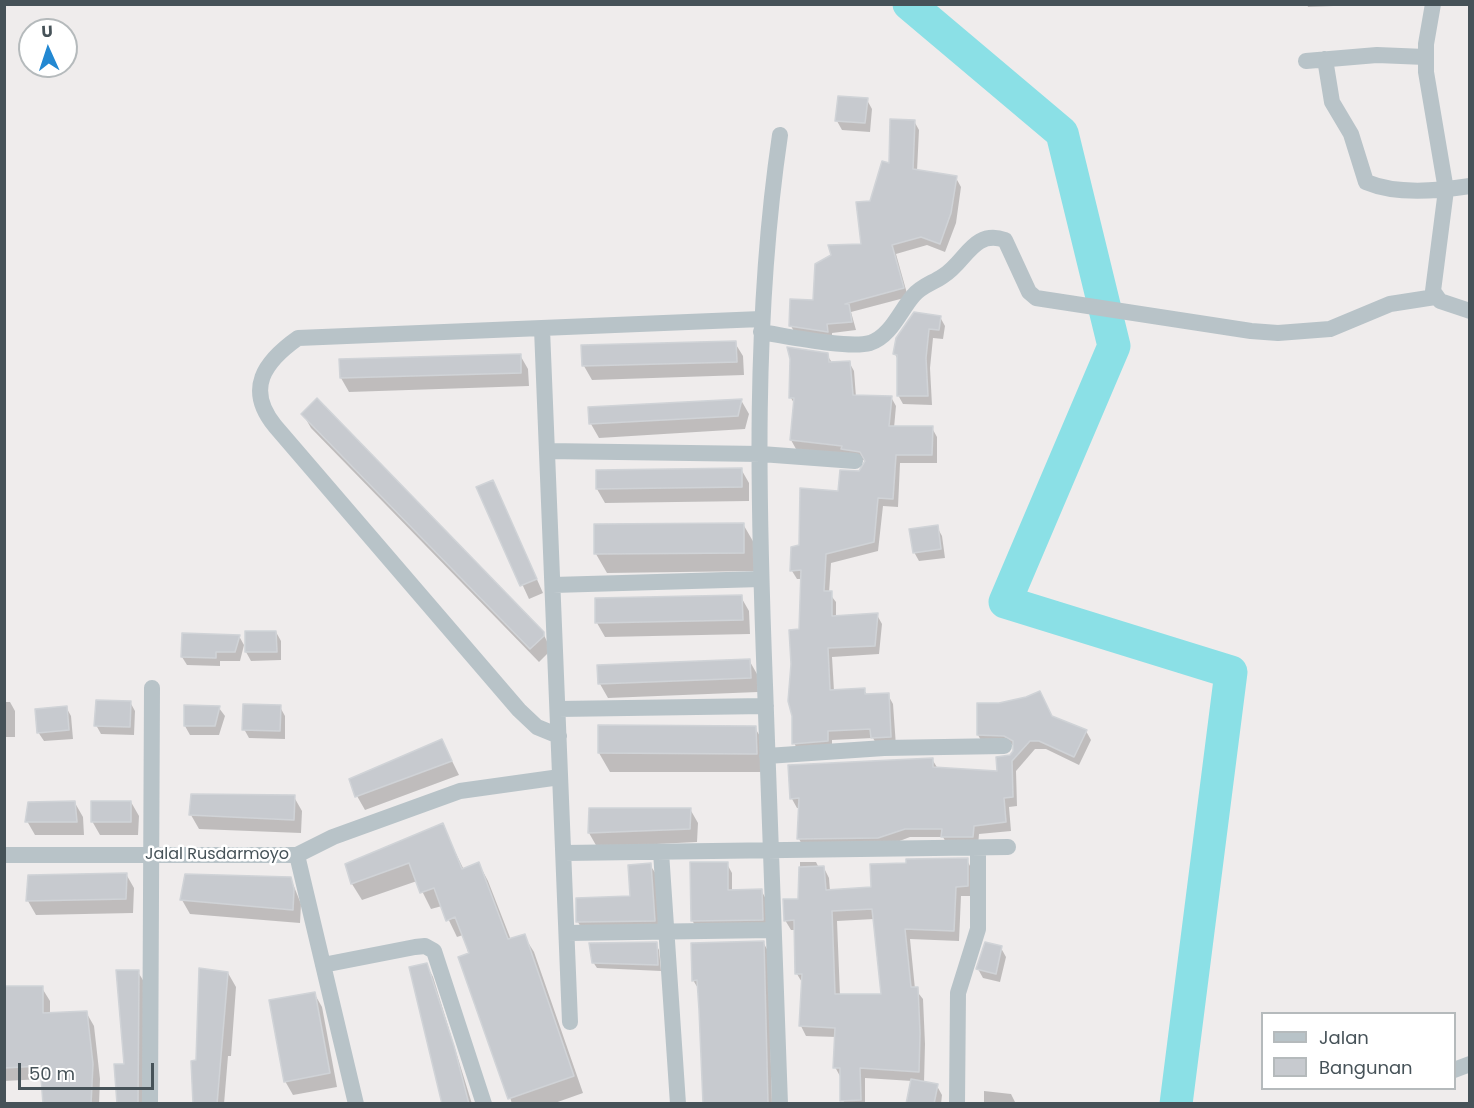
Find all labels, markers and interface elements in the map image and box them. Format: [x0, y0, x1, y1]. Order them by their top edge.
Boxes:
north arrow [18, 18, 78, 78]
text: U [41, 20, 53, 43]
street label: Jalal Rusdarmoyo [145, 845, 289, 865]
legend [1261, 1012, 1456, 1090]
text: Jalan [1319, 1025, 1369, 1050]
scale bar [21, 1051, 158, 1089]
text: Bangunan [1319, 1055, 1413, 1080]
text: 50 m [29, 1061, 75, 1086]

